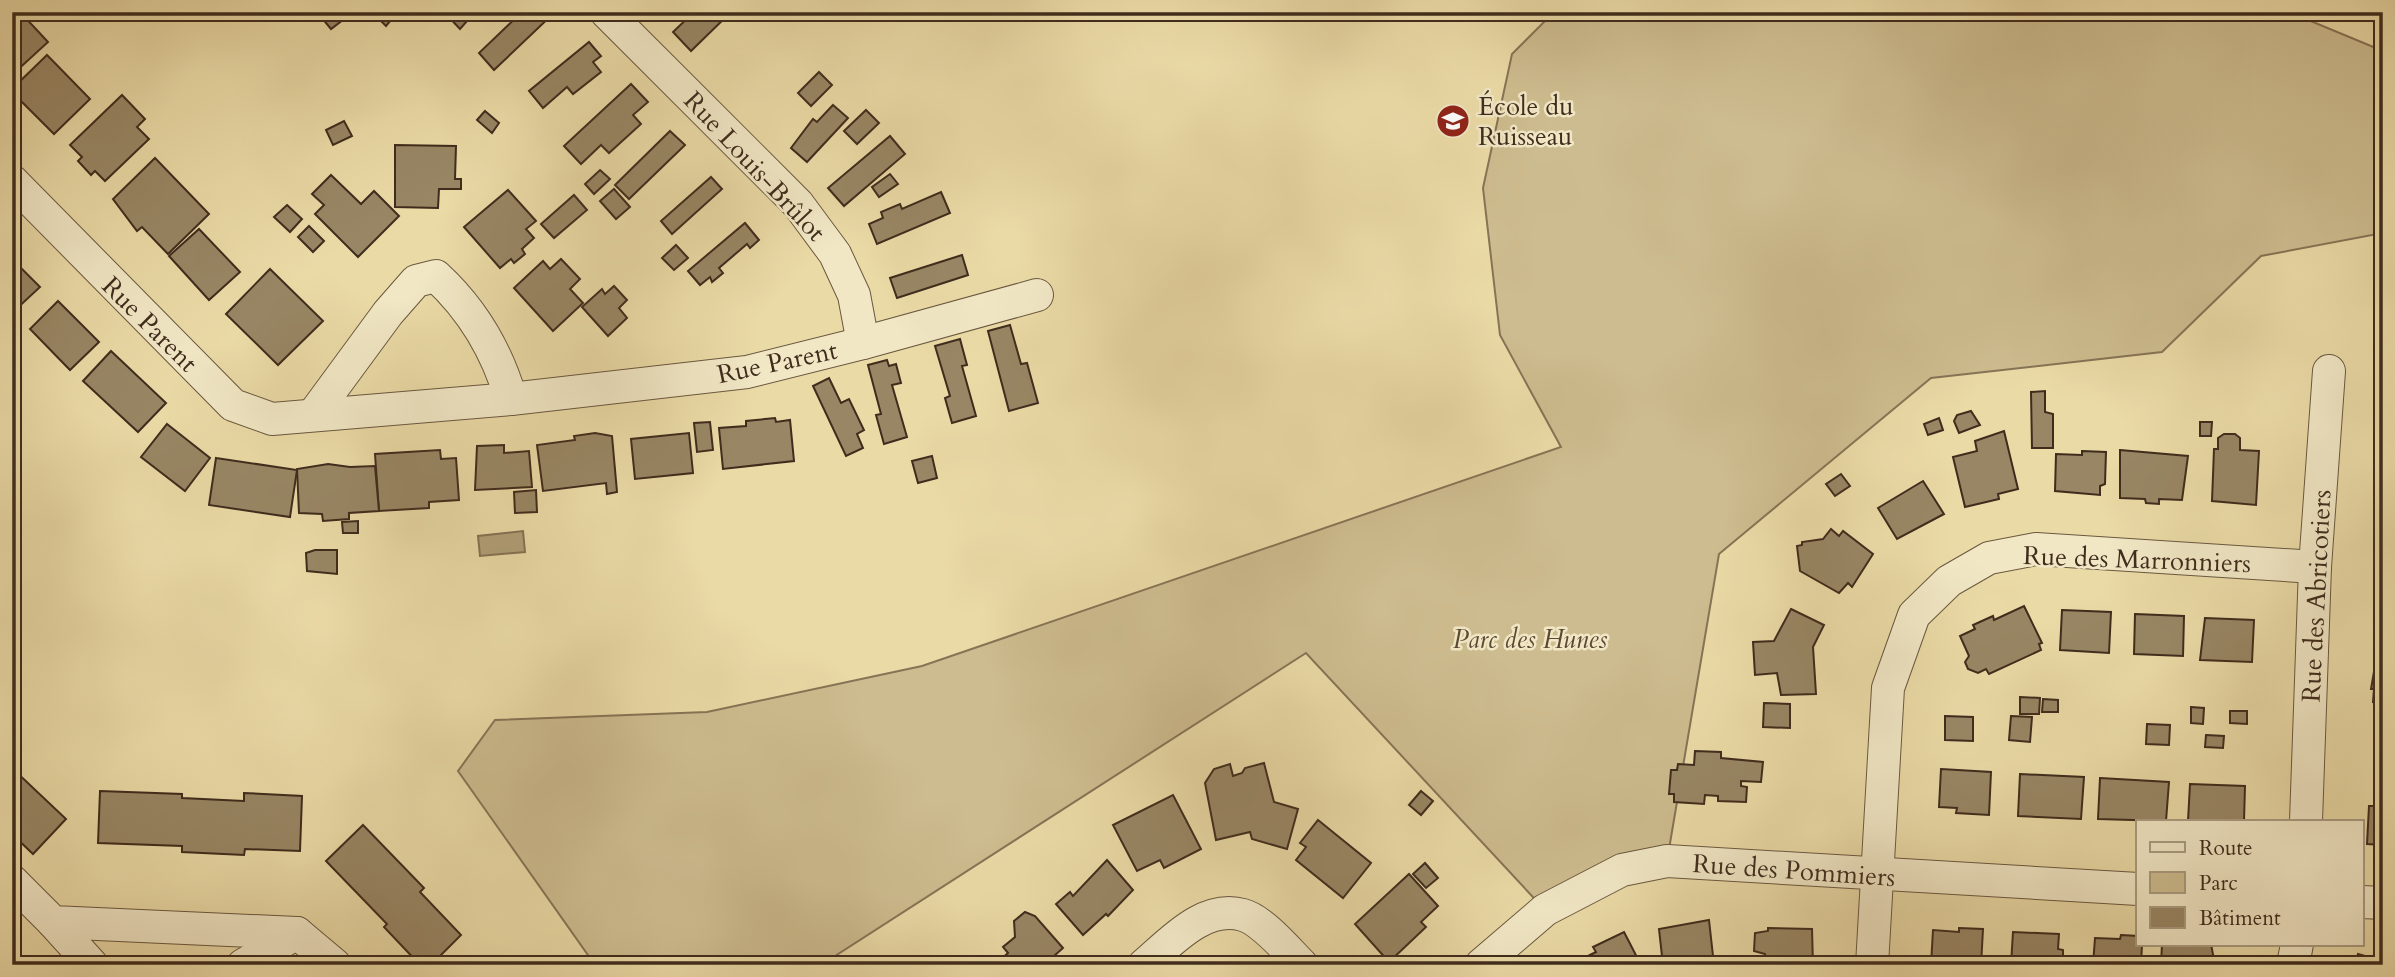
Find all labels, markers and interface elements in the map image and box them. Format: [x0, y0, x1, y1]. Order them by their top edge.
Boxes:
street label: Rue Louis-Brûlot [676, 84, 833, 249]
place label: École du Ruisseau [1478, 89, 1573, 154]
school or university icon: École du Ruisseau [1434, 102, 1472, 140]
street label: Rue Parent [94, 269, 205, 380]
street label: Rue Parent [714, 333, 840, 392]
street label: Rue des Abricotiers [2293, 489, 2340, 703]
street label: Rue des Marronniers [2022, 538, 2252, 581]
park label: Parc des Hunes [1453, 622, 1607, 657]
legend [2136, 820, 2364, 946]
text: Route [2199, 834, 2253, 863]
street label: Rue des Pommiers [1691, 846, 1896, 895]
text: Parc [2199, 869, 2238, 898]
text: Bâtiment [2199, 904, 2281, 933]

